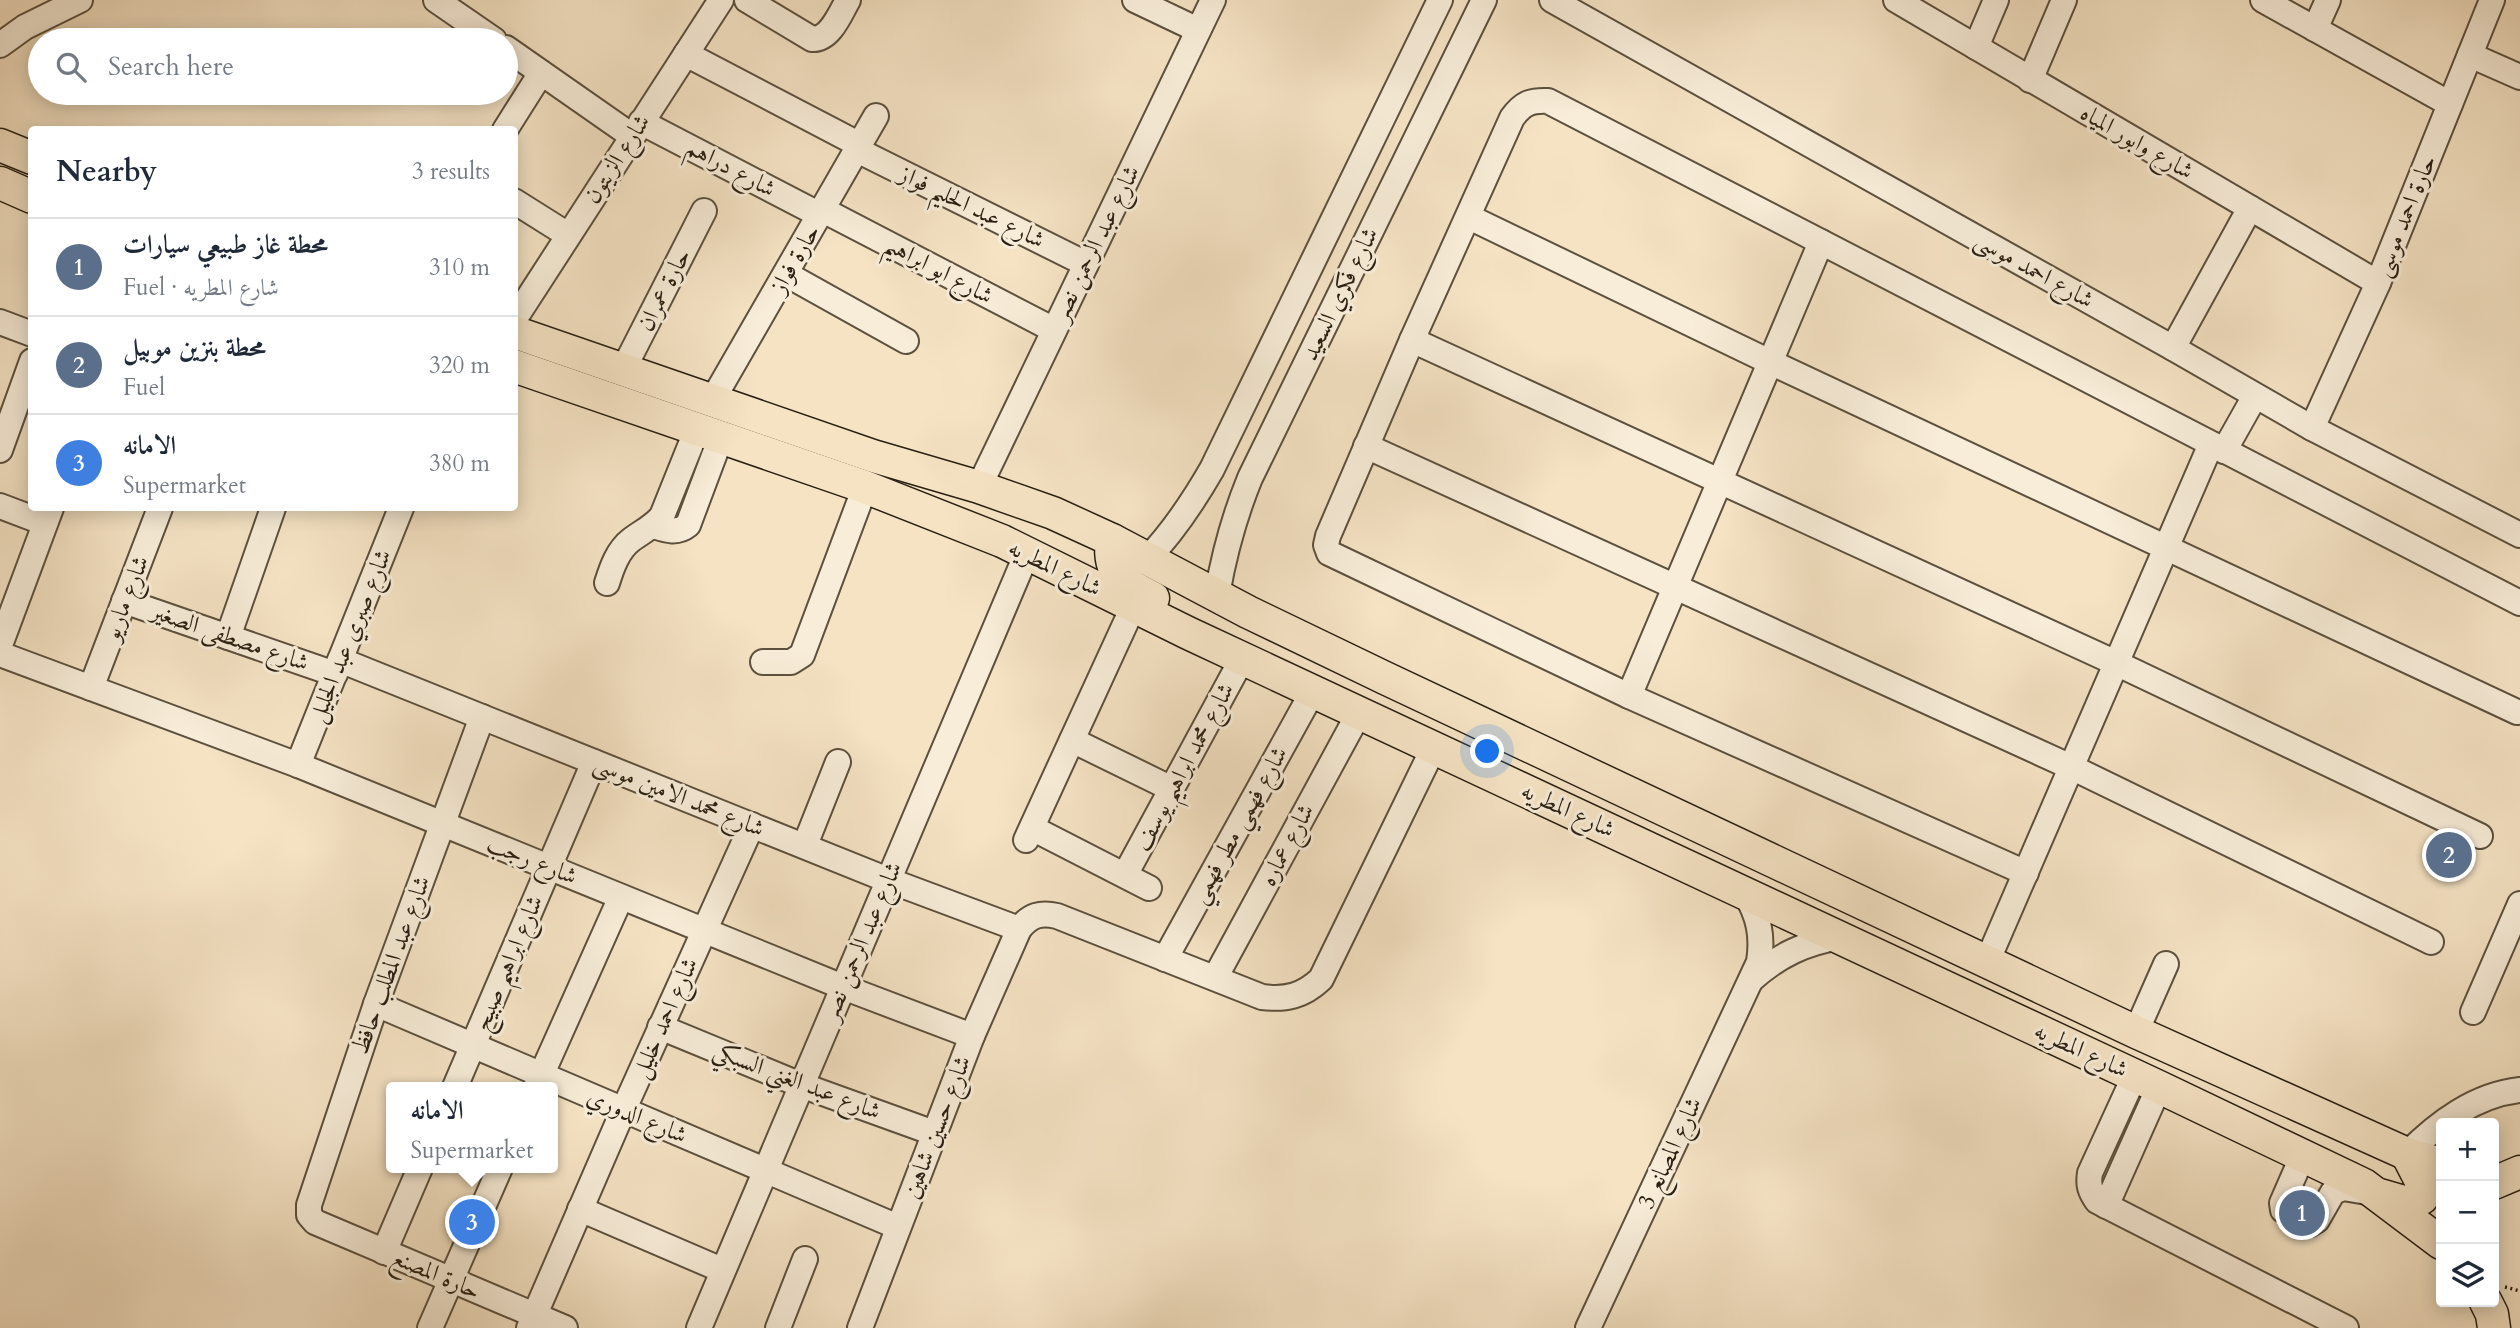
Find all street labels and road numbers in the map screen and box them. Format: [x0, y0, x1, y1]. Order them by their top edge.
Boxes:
street label: شارع وابور المياه [2073, 96, 2200, 190]
street label: شارع الزيتون [576, 108, 661, 212]
street label: شارع دراهم [678, 131, 782, 210]
street label: حارة احمد موسى [2366, 150, 2444, 282]
street label: شارع عبد الحليم فواز [889, 157, 1050, 263]
street label: شارع عبد الرحمن نصر [1043, 160, 1151, 330]
street label: حارة فواز [761, 218, 828, 301]
street label: شارع فكري السعيد [1293, 222, 1389, 368]
street label: شارع احمد موسى [1967, 224, 2100, 319]
street label: شارع ابو ابراهيم [876, 228, 999, 319]
street label: حارة عمران [629, 243, 699, 337]
street label: شارع المطريه [1002, 531, 1107, 607]
street label: شارع صبري عبد الجليل [300, 544, 403, 729]
street label: شارع ماريو [94, 551, 160, 648]
street label: شارع مصطفى الصغير [143, 594, 313, 682]
street label: شارع محمد ابراهيم يوسف [1126, 677, 1249, 860]
street label: شارع فهمي مطر فهمي [1182, 740, 1301, 912]
street label: شارع محمد الامين موسى [588, 747, 769, 848]
street label: شارع المطريه [1514, 774, 1620, 849]
street label: شارع عماره [1252, 798, 1325, 893]
street label: شارع رجب [481, 827, 582, 896]
street label: شارع عبد الرحمن نصر [813, 857, 913, 1029]
street label: شارع عبد المطلب حافظ [343, 871, 441, 1060]
street label: شارع ابراهيم صبيح [465, 890, 558, 1039]
street label: شارع احمد خليل [624, 952, 709, 1085]
street label: شارع المطريه [2027, 1014, 2133, 1089]
street label: شارع عبد الغني السبكي [707, 1034, 886, 1133]
street label: شارع حسين شاهين [895, 1051, 982, 1204]
street label: شارع الدوري [581, 1080, 692, 1155]
street label: شارع المصانع 3 [1630, 1092, 1715, 1216]
street label: حارة المصنع [384, 1241, 486, 1312]

